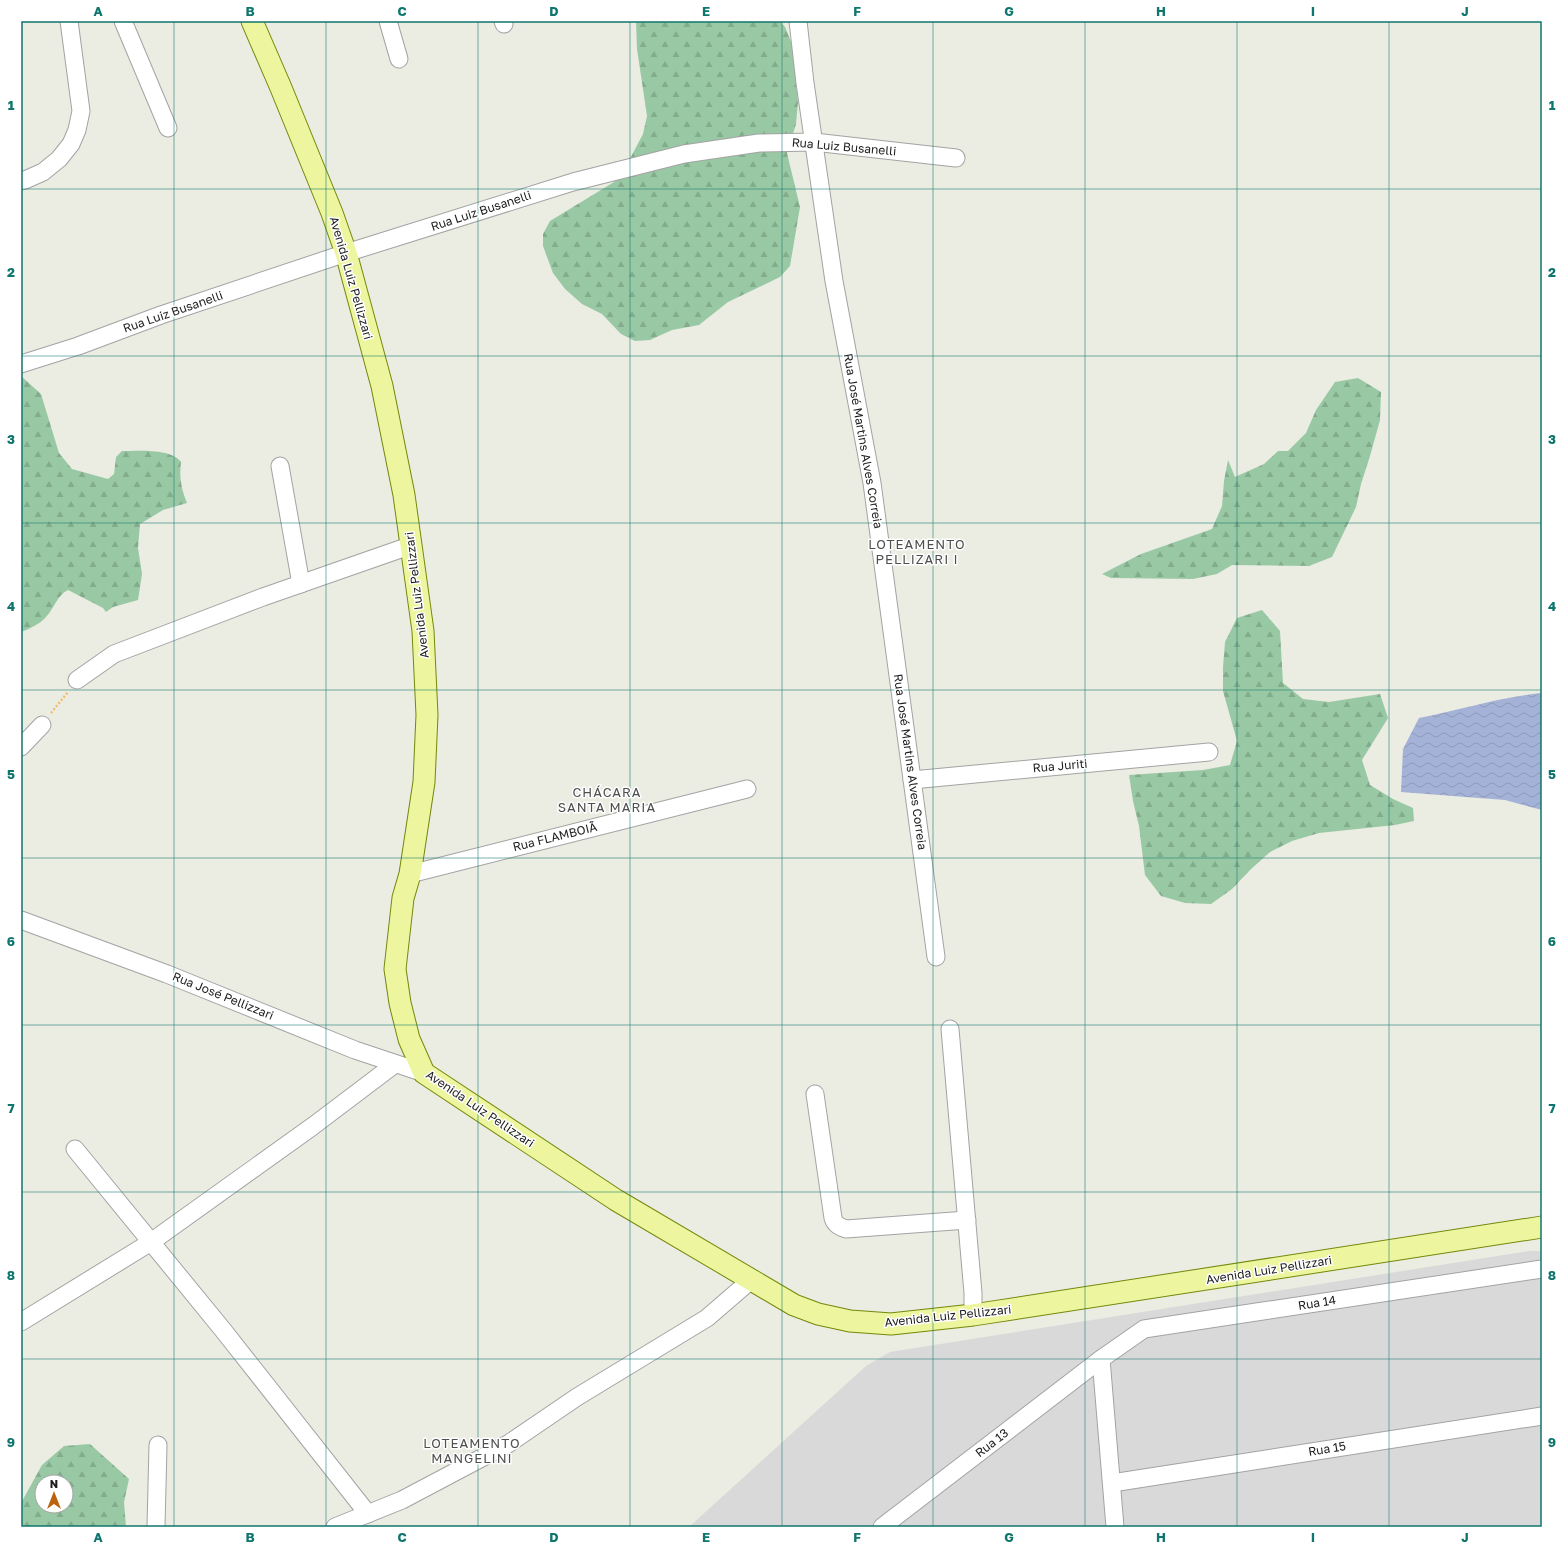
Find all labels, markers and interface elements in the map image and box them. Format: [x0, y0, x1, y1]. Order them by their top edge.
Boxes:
text: A [93, 3, 103, 19]
text: B [245, 3, 255, 19]
text: C [397, 3, 407, 19]
text: D [549, 3, 559, 19]
text: E [702, 3, 710, 19]
text: F [853, 3, 861, 19]
text: G [1004, 3, 1014, 19]
text: H [1156, 3, 1166, 19]
text: I [1311, 3, 1315, 19]
text: J [1461, 3, 1469, 19]
text: 1 [8, 97, 15, 113]
text: 1 [1549, 97, 1556, 113]
street label: Rua Luiz Busanelli [791, 134, 897, 159]
street label: Rua Luiz Busanelli [429, 187, 533, 234]
street label: Avenida Luiz Pellizzari [327, 215, 376, 341]
text: 2 [7, 264, 15, 280]
text: 2 [1548, 264, 1556, 280]
street label: Rua Luiz Busanelli [121, 287, 225, 336]
street label: Rua José Martins Alves Correia [841, 352, 886, 530]
text: 3 [7, 431, 15, 447]
text: 3 [1548, 431, 1556, 447]
street label: Avenida Luiz Pellizzari [401, 531, 432, 659]
district label: LOTEAMENTO PELLIZARI I [868, 536, 966, 567]
text: 4 [7, 598, 15, 614]
text: 4 [1548, 598, 1556, 614]
street label: Rua José Martins Alves Correia [891, 673, 930, 851]
street label: Rua Juriti [1032, 756, 1088, 775]
text: 5 [7, 766, 15, 782]
text: 5 [1548, 766, 1556, 782]
district label: CHÁCARA SANTA MARIA [558, 784, 656, 815]
street label: Rua FLAMBOIÃ [511, 819, 599, 854]
text: 6 [7, 933, 15, 949]
text: 6 [1548, 933, 1556, 949]
street label: Rua José Pellizzari [170, 968, 276, 1023]
street label: Avenida Luiz Pellizzari [423, 1067, 537, 1150]
text: 7 [7, 1100, 15, 1116]
text: 7 [1548, 1100, 1556, 1116]
street label: Avenida Luiz Pellizzari [1205, 1252, 1333, 1287]
text: 8 [7, 1267, 15, 1283]
text: 8 [1548, 1267, 1556, 1283]
street label: Rua 14 [1297, 1292, 1337, 1313]
street label: Avenida Luiz Pellizzari [884, 1301, 1012, 1330]
street label: Rua 13 [972, 1425, 1011, 1460]
text: 9 [7, 1434, 15, 1450]
text: 9 [1548, 1434, 1556, 1450]
district label: LOTEAMENTO MANGELINI [423, 1435, 521, 1466]
street label: Rua 15 [1307, 1438, 1347, 1459]
north arrow [34, 1474, 74, 1514]
text: N [50, 1477, 58, 1490]
text: A [93, 1529, 103, 1545]
text: B [245, 1529, 255, 1545]
text: C [397, 1529, 407, 1545]
text: D [549, 1529, 559, 1545]
text: E [702, 1529, 710, 1545]
text: F [853, 1529, 861, 1545]
text: G [1004, 1529, 1014, 1545]
text: H [1156, 1529, 1166, 1545]
text: I [1311, 1529, 1315, 1545]
text: J [1461, 1529, 1469, 1545]

